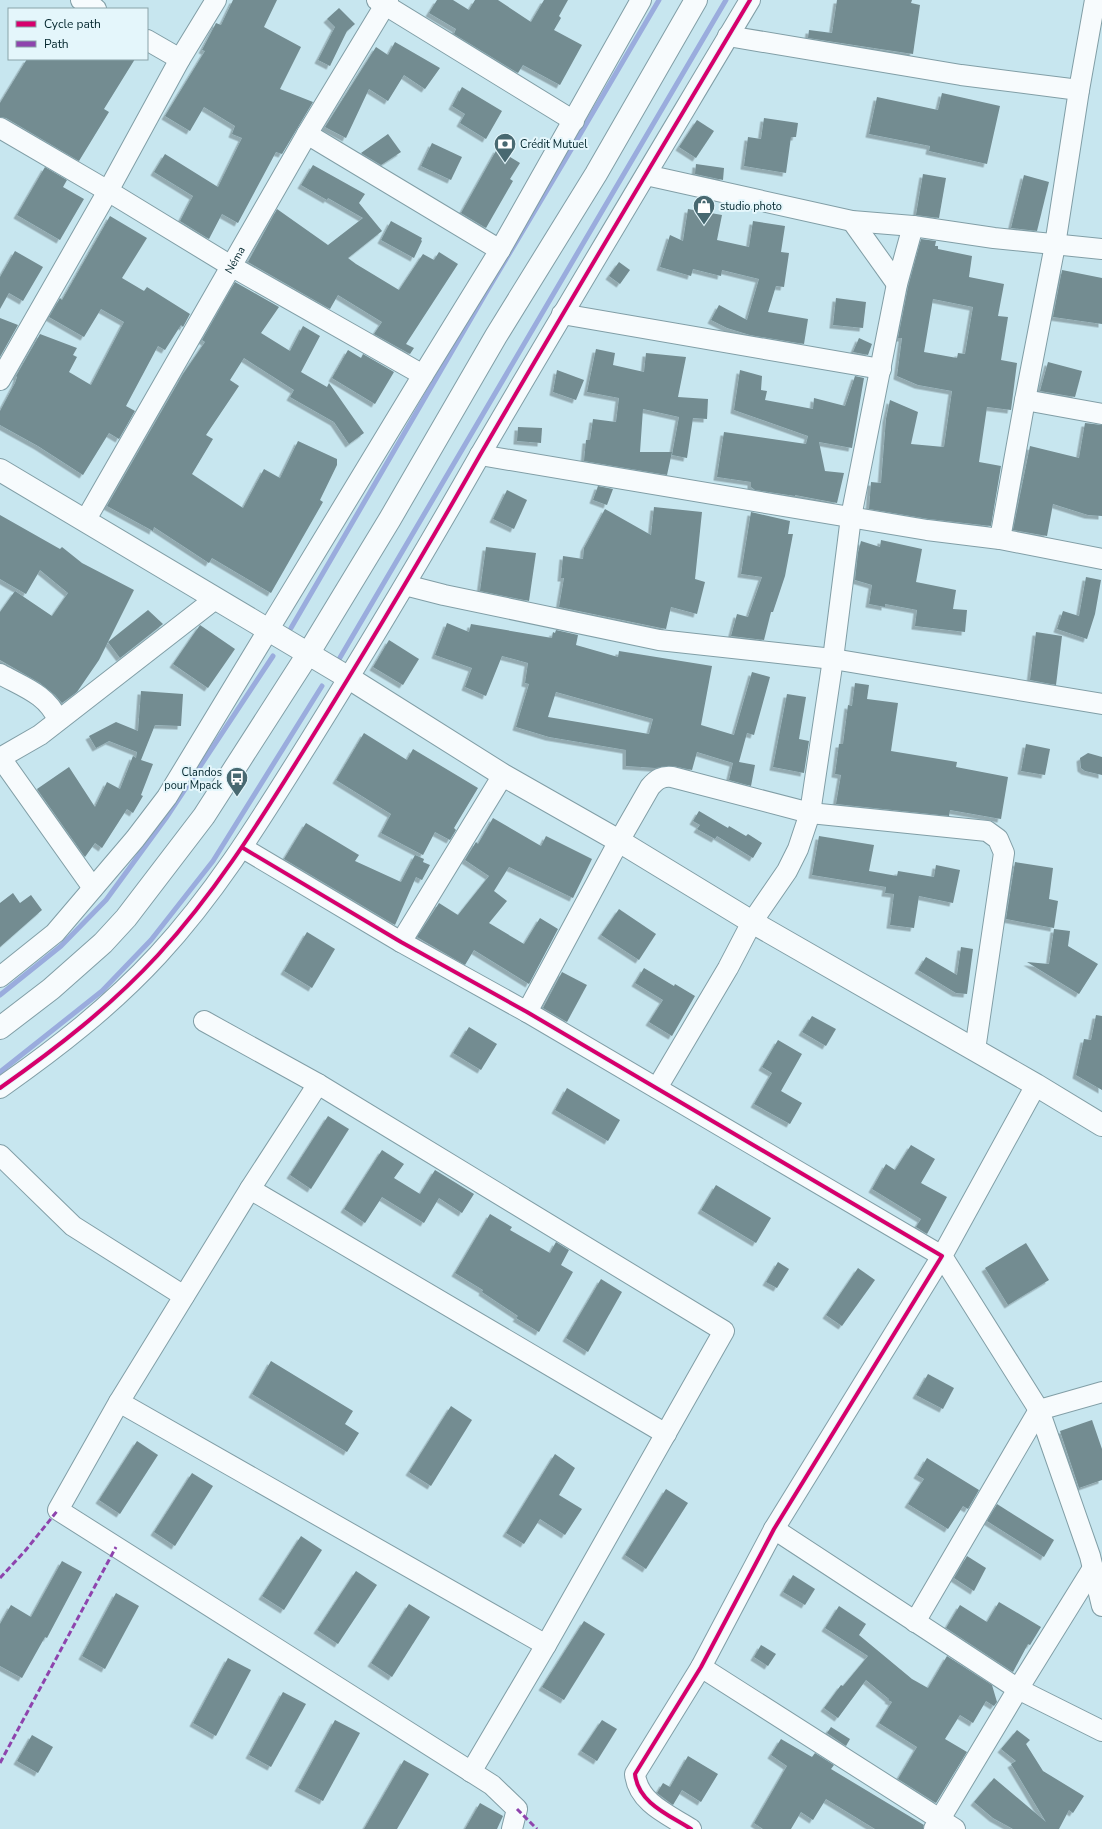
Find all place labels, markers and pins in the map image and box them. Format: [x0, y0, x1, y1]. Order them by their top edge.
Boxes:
bank icon: Crédit Mutuel [492, 131, 518, 164]
place label: Crédit Mutuel [520, 137, 588, 152]
shop icon: studio photo [691, 193, 717, 226]
place label: studio photo [720, 199, 782, 214]
place label: Clandos pour Mpack [164, 765, 222, 793]
bus stop icon: Clandos pour Mpack [224, 765, 250, 798]

